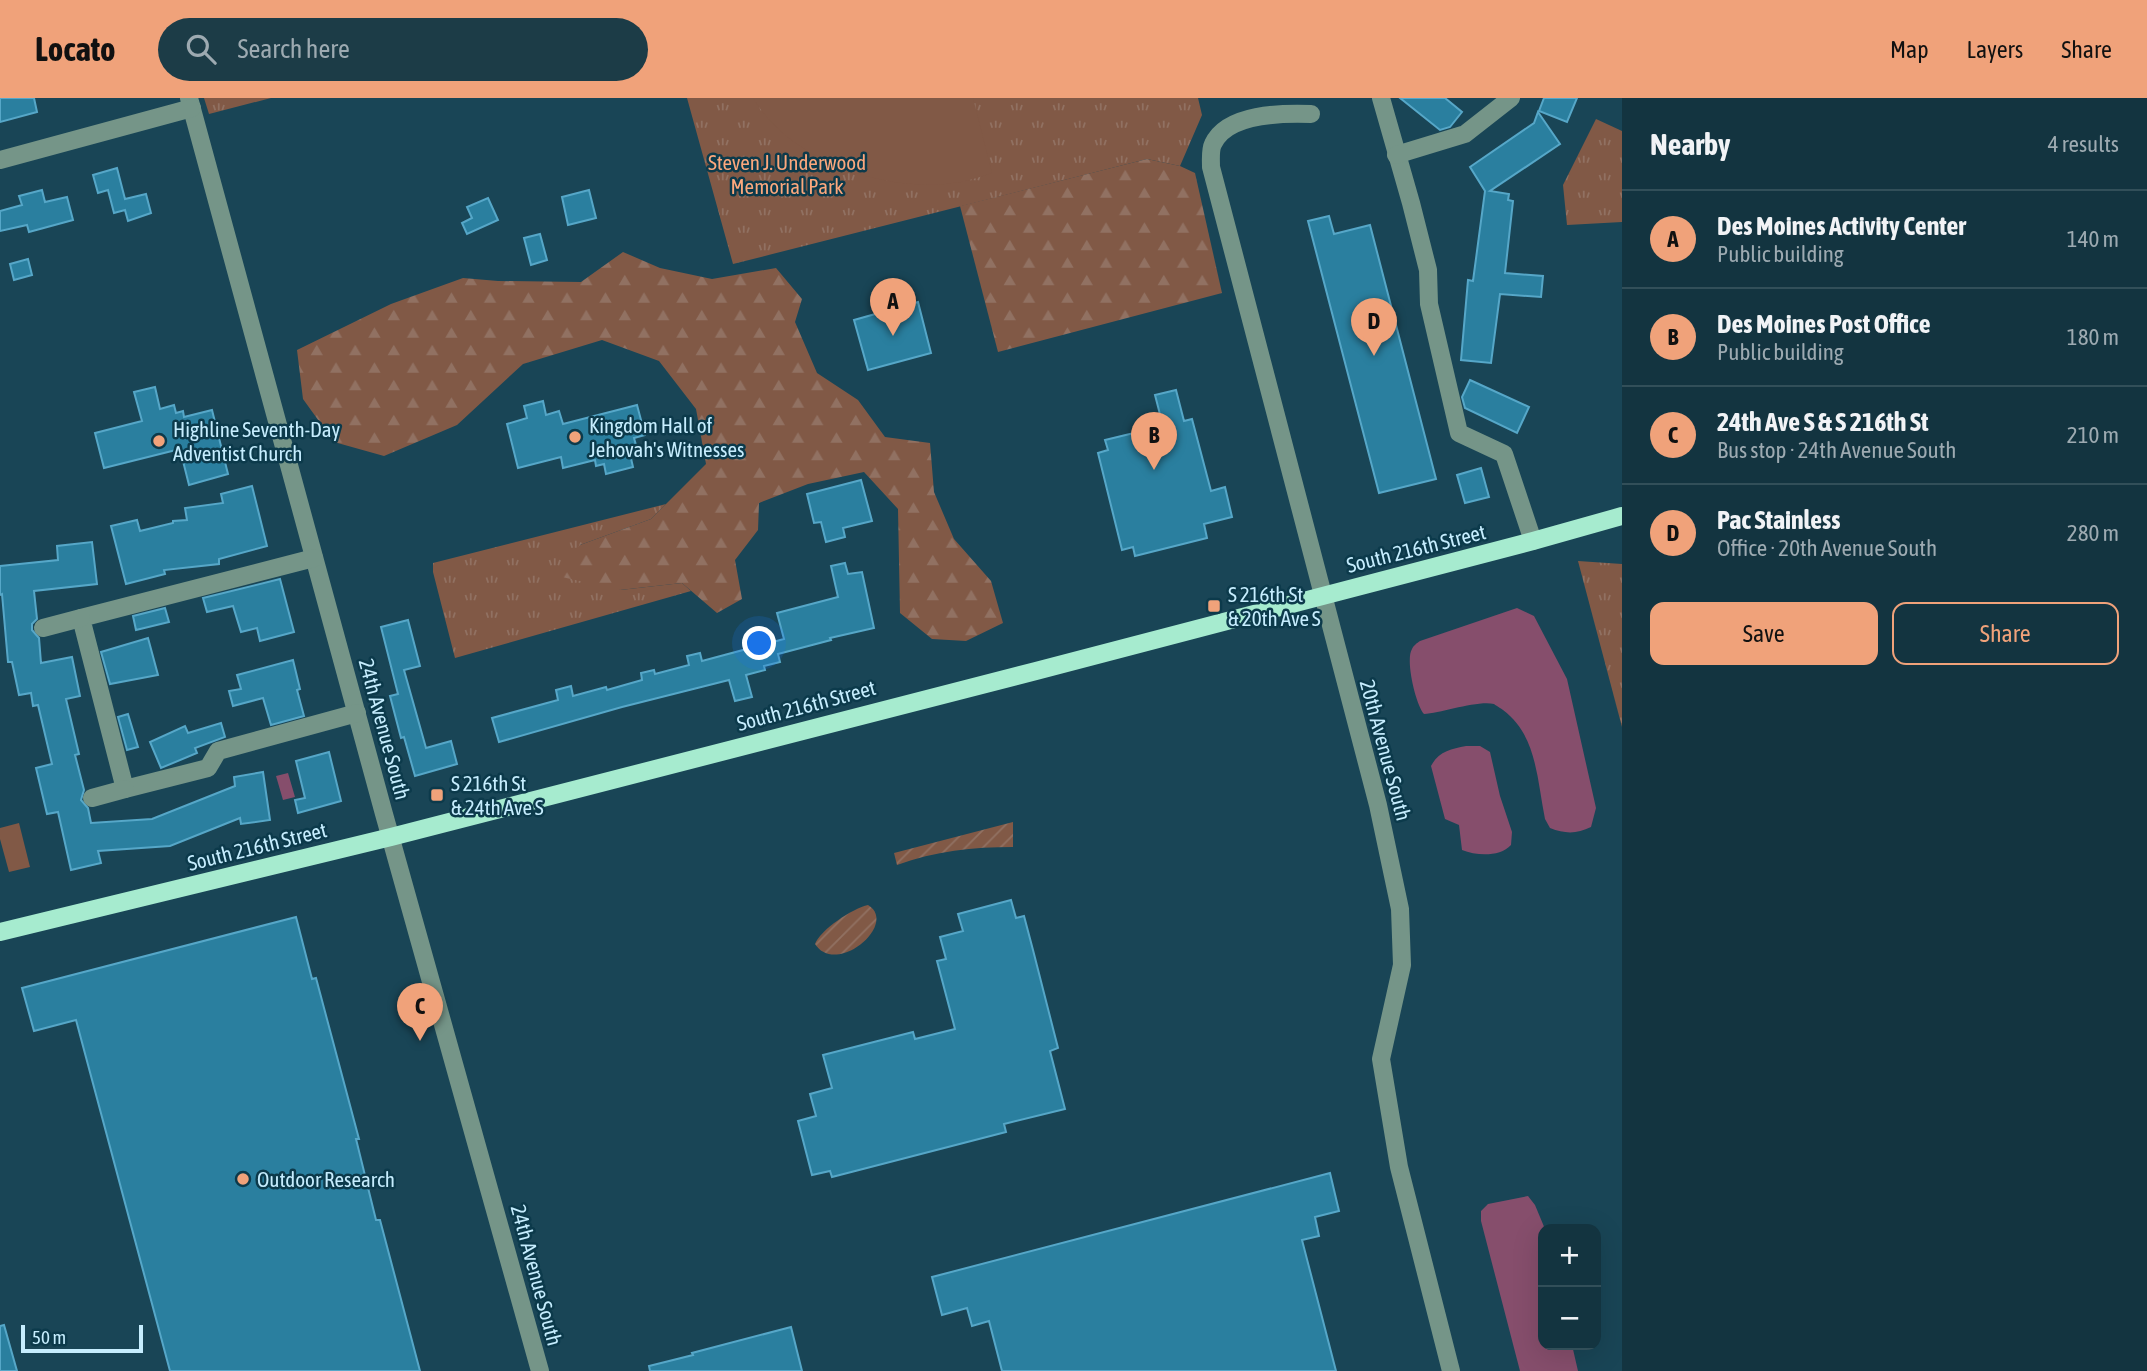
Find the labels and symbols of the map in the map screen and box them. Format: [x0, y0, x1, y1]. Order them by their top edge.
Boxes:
park label: Steven J. Underwood Memorial Park [708, 150, 866, 198]
pin: A [870, 278, 916, 336]
pin: D [1351, 298, 1397, 356]
pin: B [1131, 412, 1177, 470]
place label: Kingdom Hall of Jehovah's Witnesses [589, 413, 744, 461]
place label: Highline Seventh-Day Adventist Church [173, 417, 341, 465]
marker: Kingdom Hall of Jehovah's Witnesses [567, 429, 583, 445]
marker: Highline Seventh-Day Adventist Church [151, 433, 167, 449]
street label: South 216th Street [1344, 519, 1488, 577]
place label: S 216th St & 20th Ave S [1228, 582, 1321, 630]
marker: S 216th St & 20th Ave S [1206, 598, 1222, 614]
your location [742, 626, 776, 660]
street label: 24th Avenue South [355, 656, 415, 802]
street label: South 216th Street [734, 675, 878, 735]
street label: 20th Avenue South [1356, 677, 1416, 823]
place label: S 216th St & 24th Ave S [451, 771, 544, 819]
marker: S 216th St & 24th Ave S [429, 787, 445, 803]
street label: South 216th Street [185, 817, 329, 875]
pin: C [397, 983, 443, 1041]
place label: Outdoor Research [257, 1167, 395, 1191]
marker: Outdoor Research [235, 1171, 251, 1187]
street label: 24th Avenue South [507, 1202, 567, 1348]
scale bar [21, 1322, 144, 1354]

